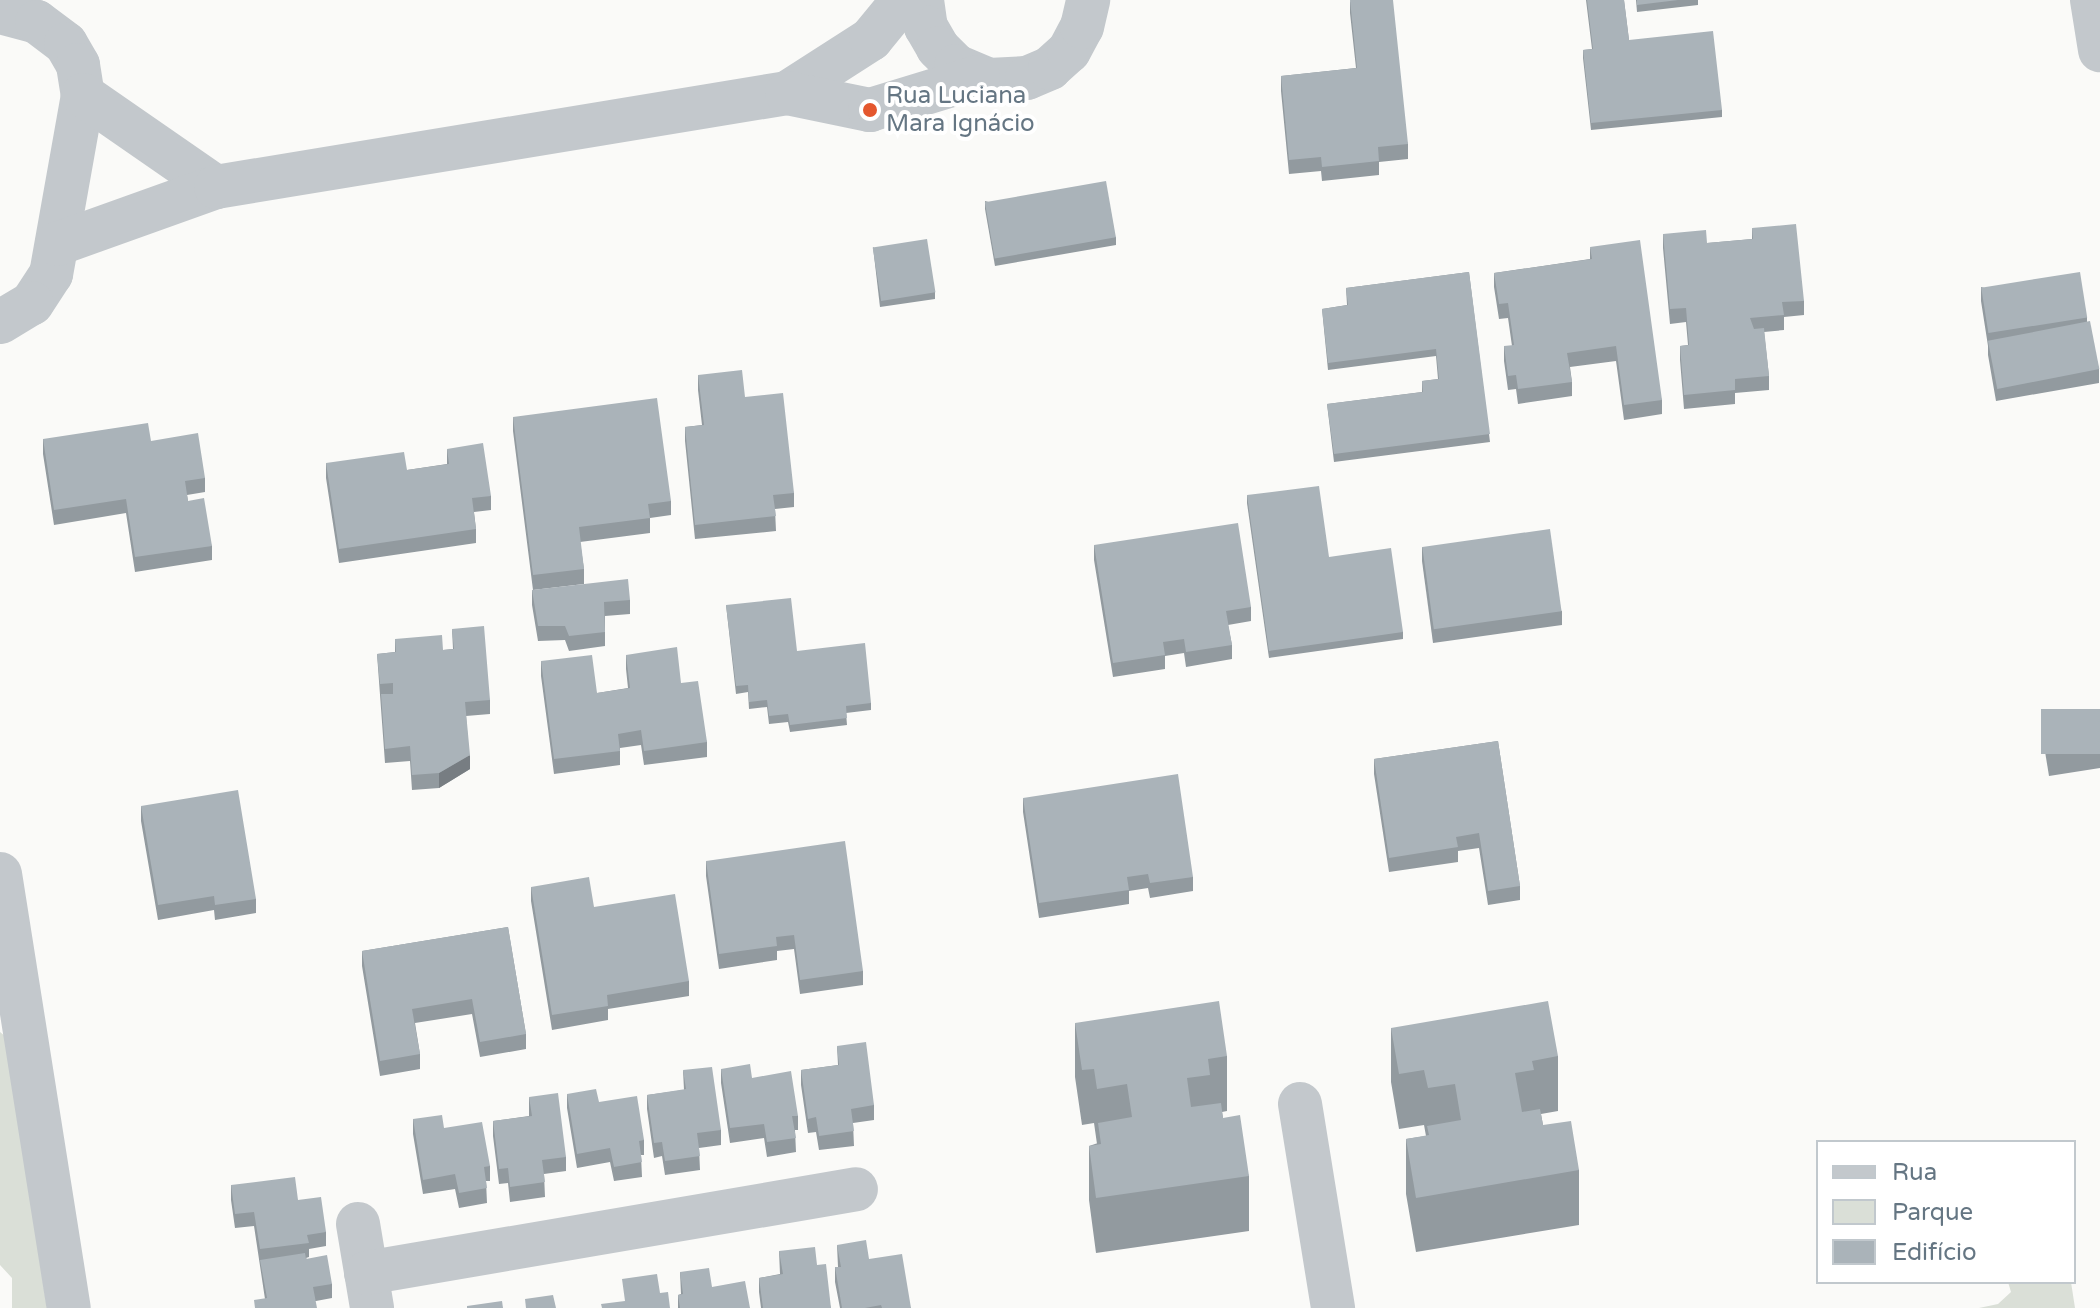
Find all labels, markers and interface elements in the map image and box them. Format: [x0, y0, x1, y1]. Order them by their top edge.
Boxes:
place label: Rua Luciana Mara Ignácio [886, 82, 1035, 138]
marker: Rua Luciana Mara Ignácio [861, 101, 879, 119]
legend [1816, 1140, 2076, 1284]
text: Rua [1892, 1158, 1937, 1187]
text: Parque [1892, 1198, 1973, 1227]
text: Edifício [1892, 1238, 1977, 1267]

